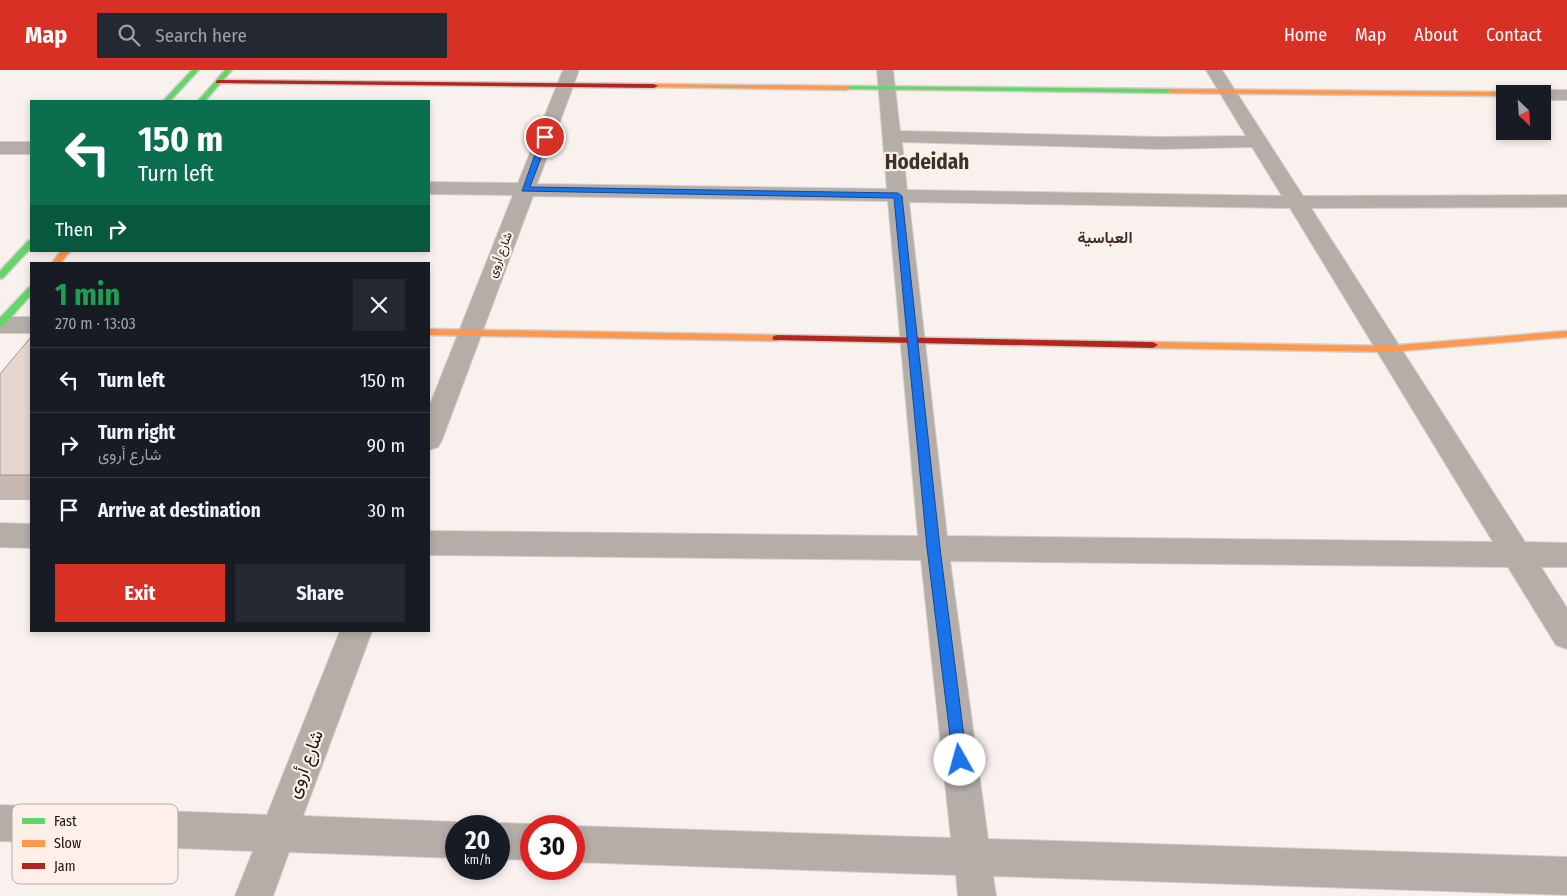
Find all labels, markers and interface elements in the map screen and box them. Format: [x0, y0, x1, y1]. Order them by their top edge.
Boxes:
search box [97, 13, 447, 58]
text: Map [25, 21, 67, 49]
icon: search [115, 21, 143, 49]
text: Search here [155, 24, 247, 47]
text: Home [1284, 24, 1327, 46]
text: Map [1355, 24, 1386, 46]
text: About [1414, 24, 1458, 46]
text: Contact [1486, 24, 1542, 46]
north arrow [1496, 85, 1551, 140]
map controls [1496, 85, 1551, 140]
pin [524, 116, 566, 158]
text: 150 m [138, 118, 223, 160]
icon: left [55, 120, 120, 185]
icon: arrive [531, 123, 559, 151]
district label: Hodeidah [885, 149, 969, 175]
text: Turn left [138, 160, 214, 187]
icon: right [103, 215, 131, 243]
text: Then [55, 218, 93, 241]
district label: العباسية [1077, 228, 1133, 247]
street label: شارع أروى [485, 230, 517, 280]
text: 1 min [55, 277, 120, 313]
button: close [353, 279, 405, 331]
text: 270 m · 13:03 [55, 314, 136, 333]
icon: left [55, 366, 83, 394]
text: Turn left [98, 369, 165, 392]
text: 150 m [360, 369, 405, 392]
text: Turn right [98, 421, 175, 444]
icon: right [55, 431, 83, 459]
text: 90 m [367, 434, 405, 457]
text: شارع أروى [98, 445, 161, 464]
icon: arrive [55, 496, 83, 524]
text: Arrive at destination [98, 499, 261, 522]
text: 30 m [367, 499, 405, 522]
button: Exit [55, 564, 225, 622]
button: Share [235, 564, 405, 622]
street label: شارع أروى [282, 727, 329, 802]
position arrow [933, 733, 985, 785]
legend [12, 804, 178, 884]
text: Fast [54, 813, 77, 830]
speed limit sign: 30 [520, 815, 585, 880]
text: 20 [465, 826, 490, 856]
text: Slow [54, 835, 81, 852]
text: km/h [464, 853, 491, 867]
text: Jam [54, 858, 75, 875]

